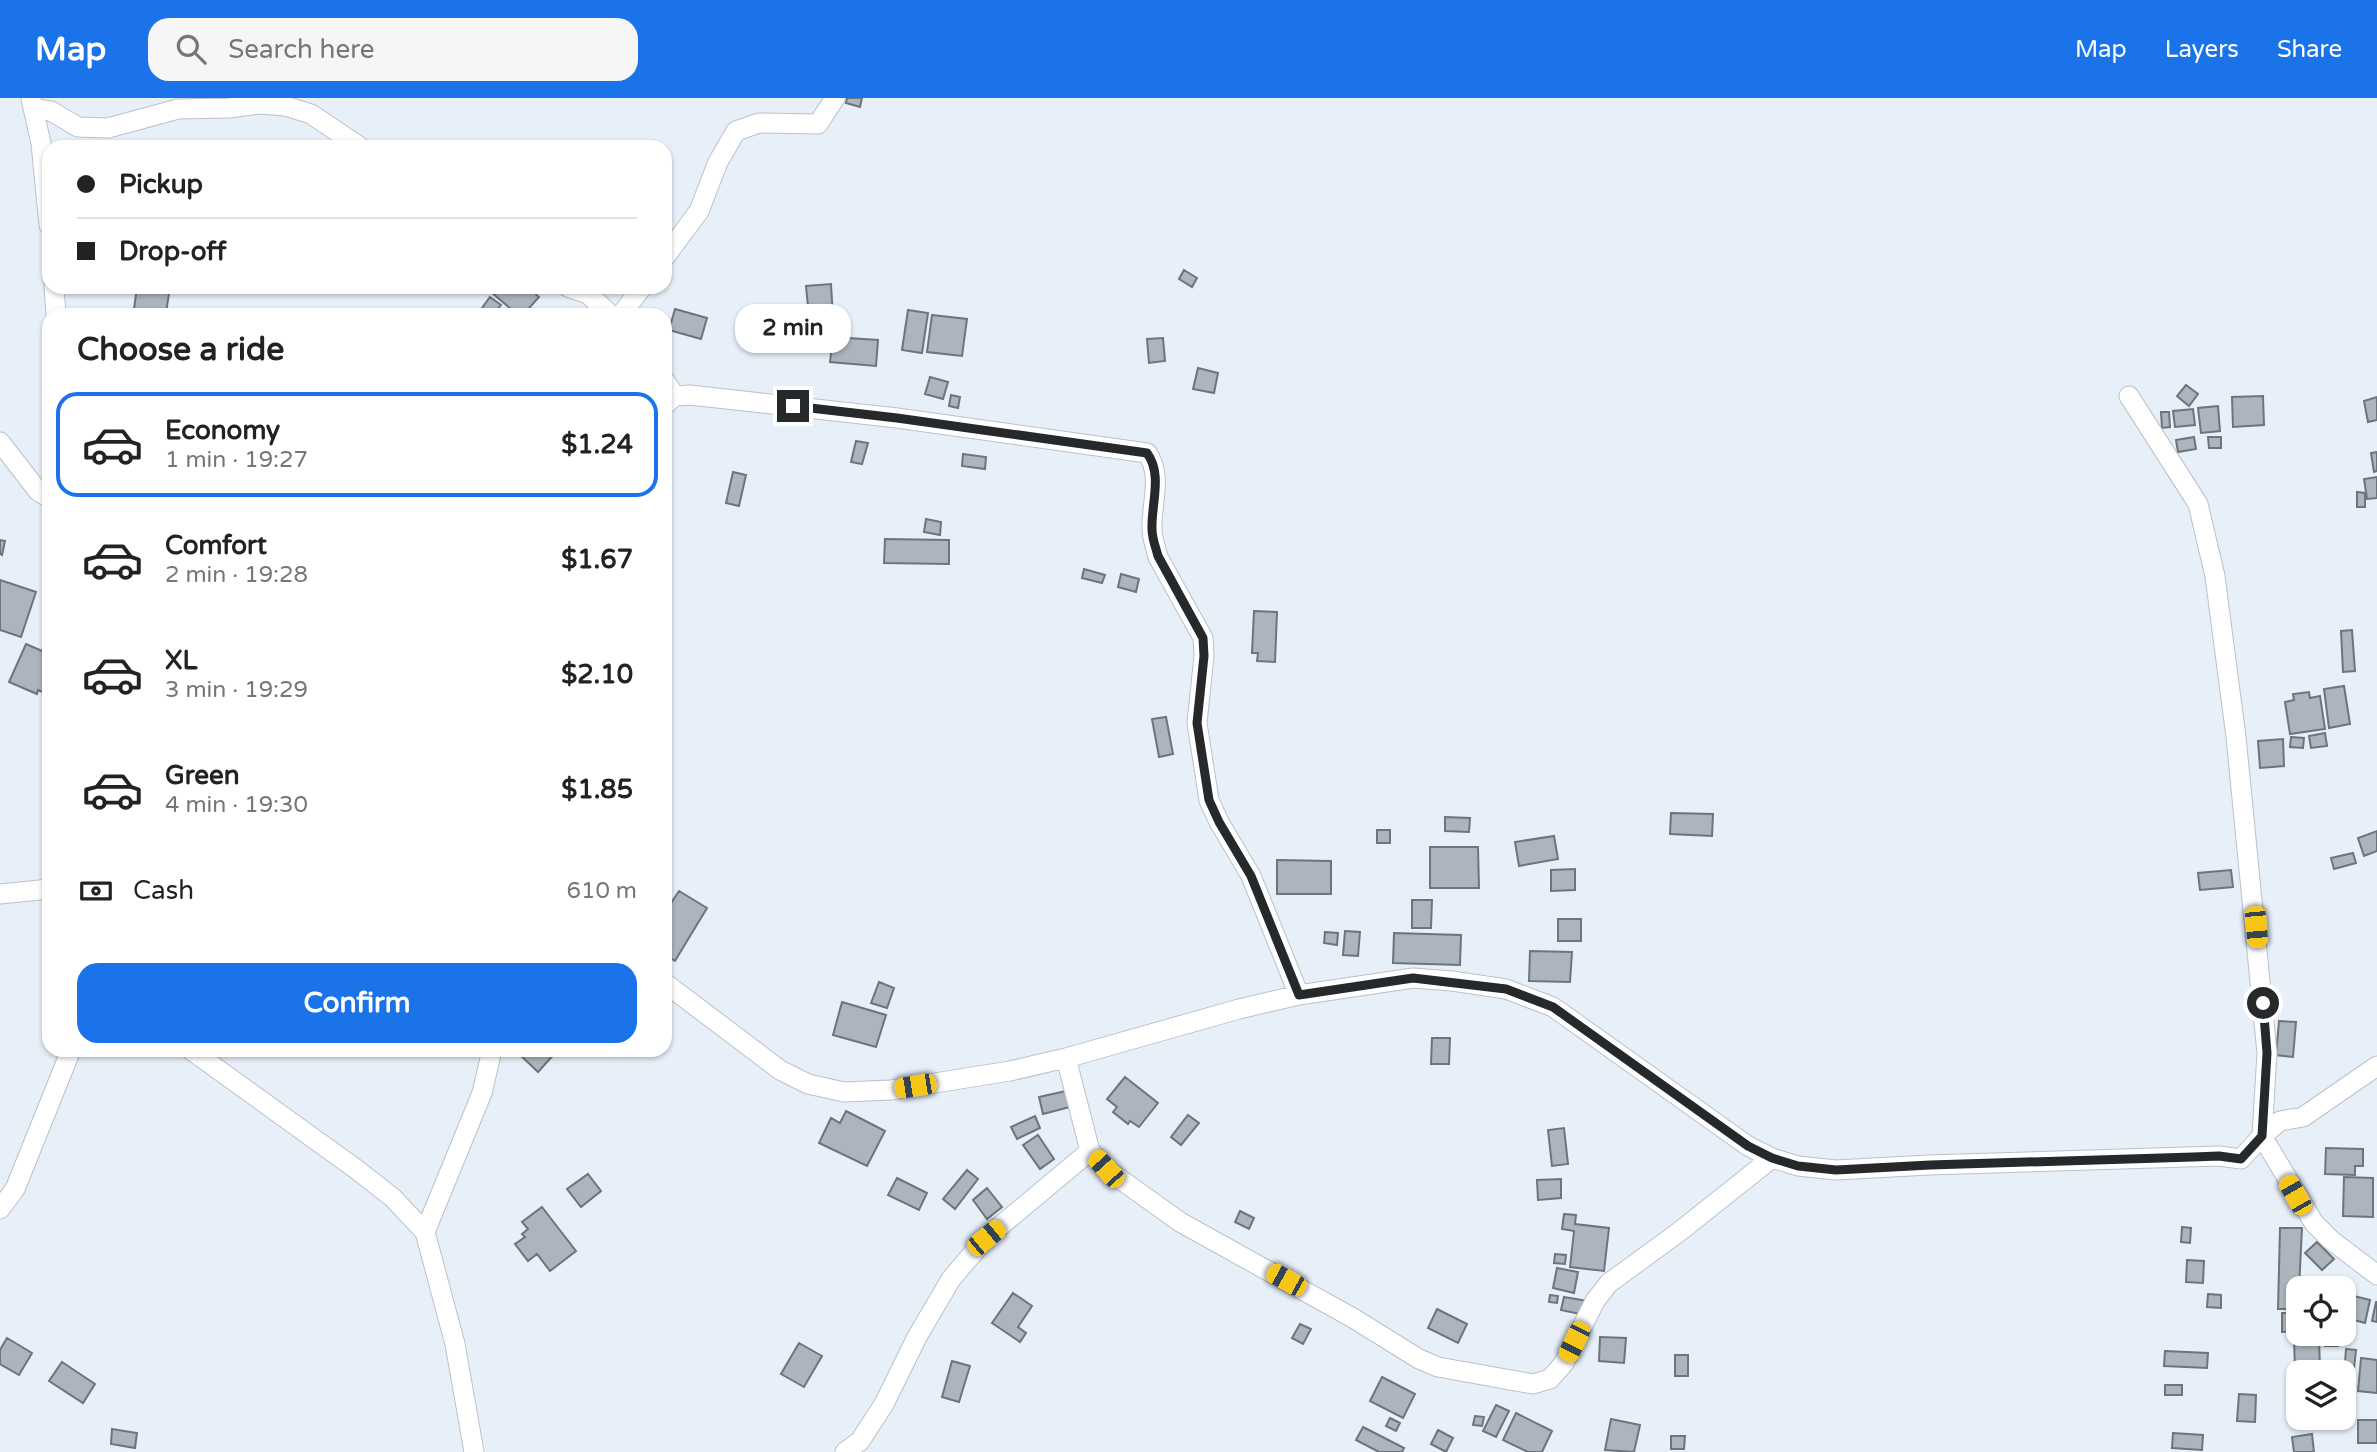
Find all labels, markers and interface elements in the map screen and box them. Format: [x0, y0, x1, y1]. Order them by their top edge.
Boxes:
search box [148, 18, 638, 81]
text: Map [35, 30, 106, 69]
icon: search [172, 30, 210, 68]
text: Search here [228, 34, 374, 65]
text: Map [2075, 35, 2127, 64]
text: Layers [2165, 35, 2239, 64]
text: Share [2277, 35, 2342, 64]
text: Pickup [119, 169, 203, 200]
text: Drop-off [119, 236, 226, 267]
callout: 2 min [735, 304, 851, 354]
text: 2 min [762, 314, 824, 342]
text: Choose a ride [77, 331, 284, 369]
route end [777, 390, 809, 422]
icon: car [81, 413, 144, 476]
text: Economy [165, 415, 280, 446]
text: $1.24 [561, 429, 633, 460]
text: 1 min · 19:27 [165, 446, 308, 474]
icon: car [81, 528, 144, 591]
text: Comfort [165, 530, 267, 561]
text: $1.67 [561, 544, 633, 575]
text: 2 min · 19:28 [165, 561, 308, 589]
icon: car [81, 643, 144, 706]
text: XL [165, 645, 197, 676]
text: $2.10 [561, 659, 633, 690]
text: 3 min · 19:29 [165, 676, 308, 704]
icon: car [81, 758, 144, 821]
text: Green [165, 760, 240, 791]
text: $1.85 [561, 774, 633, 805]
text: 4 min · 19:30 [165, 791, 308, 819]
icon: cash [77, 872, 115, 910]
text: Cash [133, 875, 194, 906]
text: 610 m [567, 877, 637, 905]
car [2244, 905, 2269, 949]
button: Confirm [77, 963, 637, 1043]
route start [2247, 987, 2279, 1019]
car [893, 1072, 938, 1100]
car [1085, 1146, 1128, 1192]
car [2276, 1172, 2315, 1218]
car [964, 1216, 1009, 1260]
car [1263, 1261, 1310, 1299]
map controls [2286, 1276, 2356, 1430]
button: locate [2286, 1276, 2356, 1346]
car [1556, 1319, 1593, 1365]
button: layers [2286, 1360, 2356, 1430]

